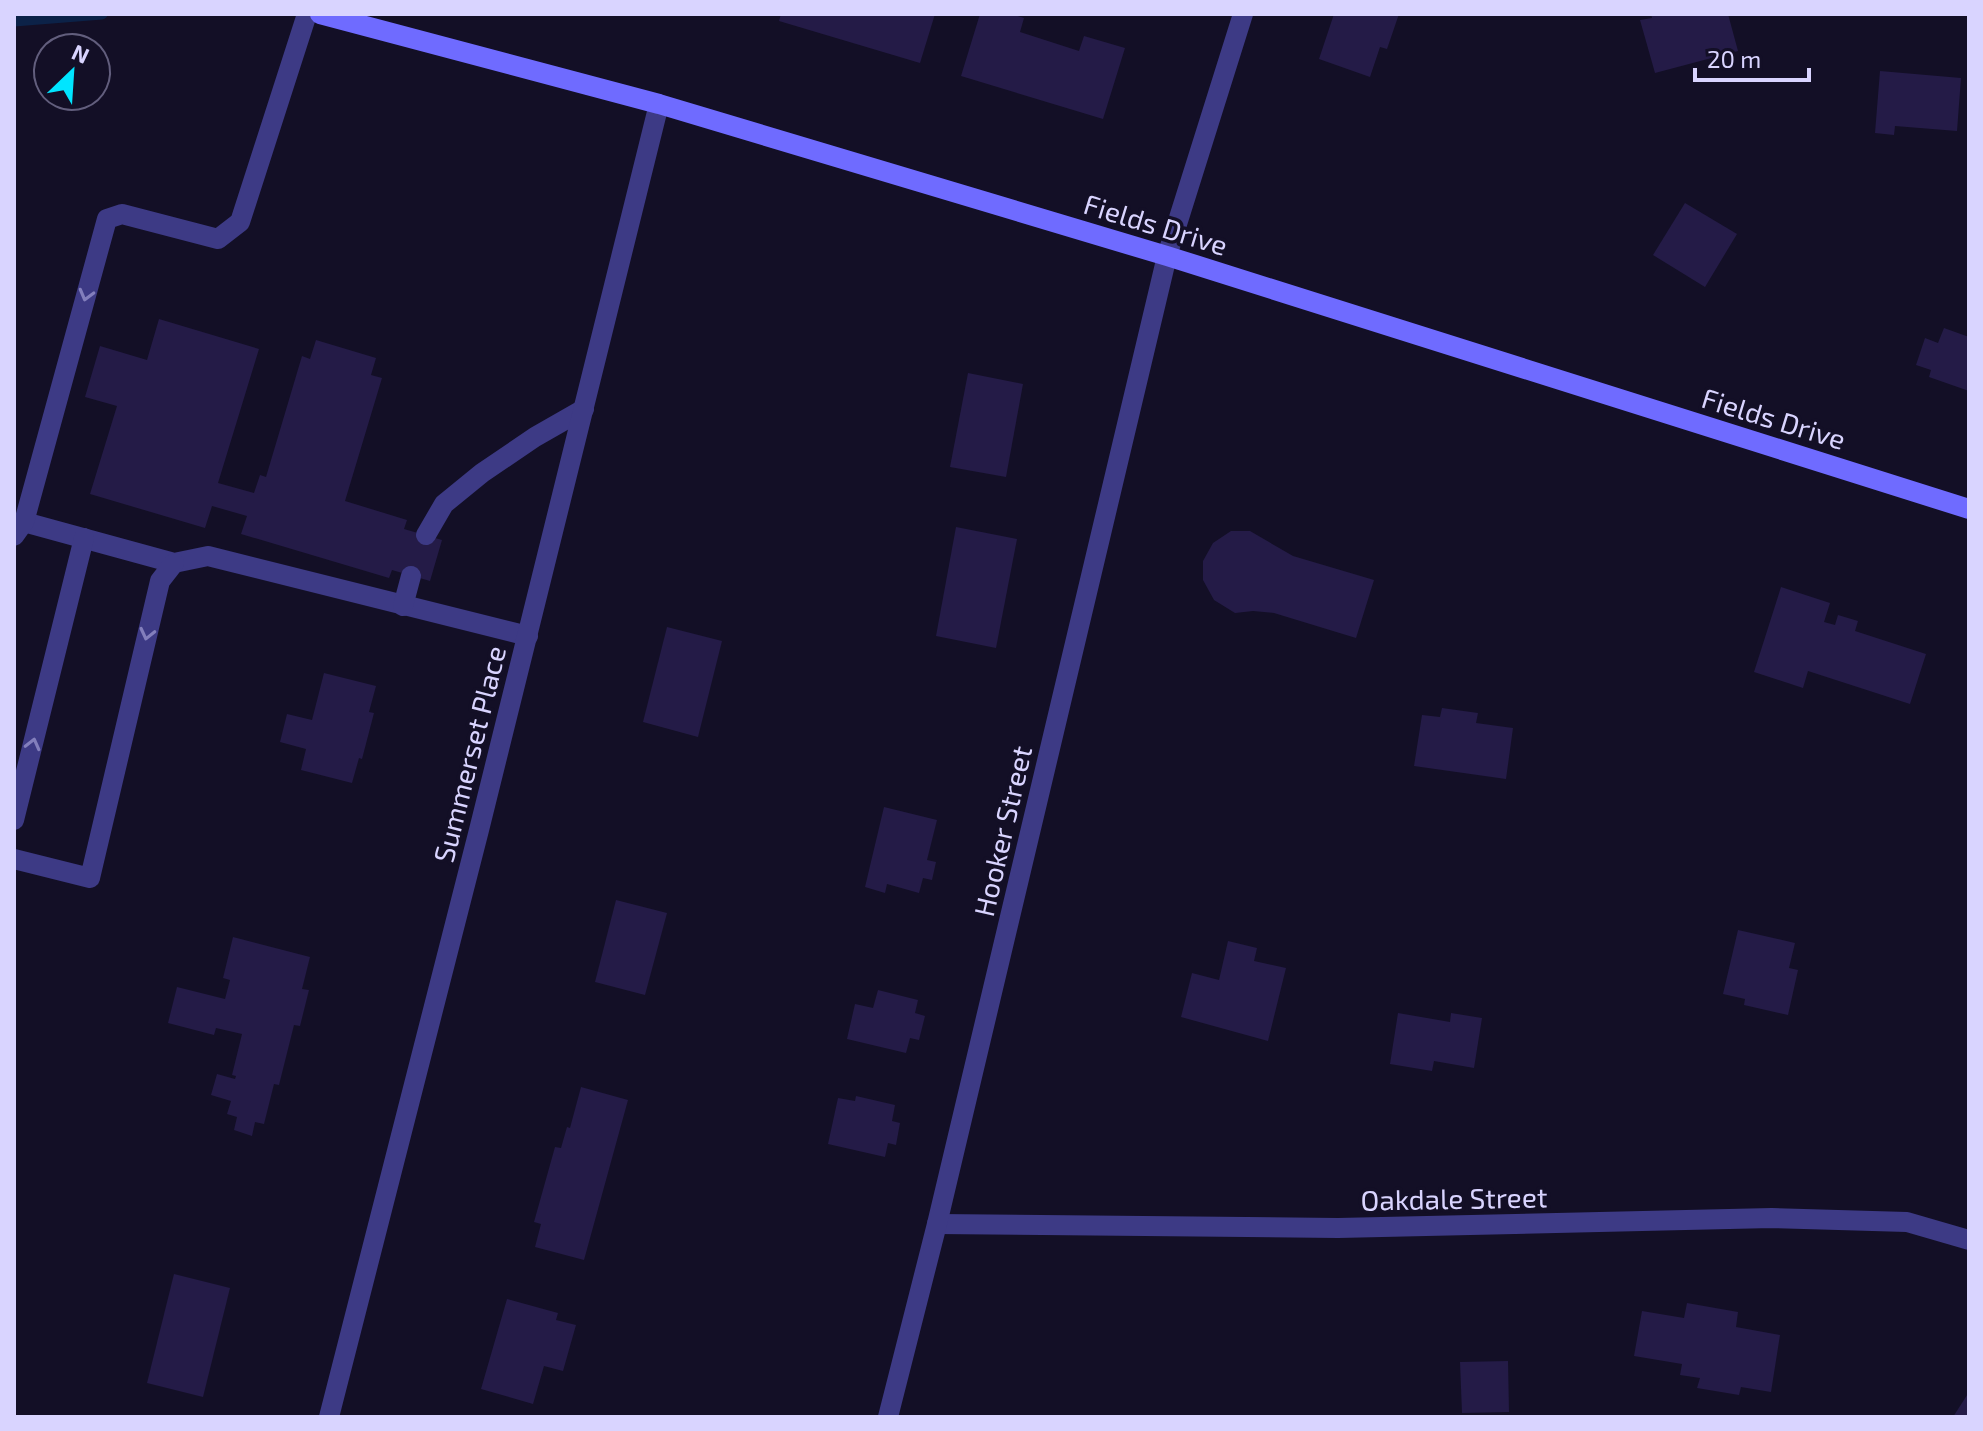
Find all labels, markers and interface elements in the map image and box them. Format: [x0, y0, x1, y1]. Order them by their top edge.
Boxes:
north arrow [32, 32, 112, 112]
scale bar [1695, 32, 1809, 82]
text: N [68, 38, 94, 68]
text: 20 m [1707, 44, 1761, 73]
street label: Fields Drive [1080, 186, 1232, 262]
one-way arrow [79, 287, 96, 301]
street label: Fields Drive [1698, 380, 1850, 456]
one-way arrow [139, 627, 156, 640]
street label: Summerset Place [426, 642, 512, 866]
one-way arrow [23, 738, 40, 751]
street label: Hooker Street [966, 742, 1038, 920]
street label: Oakdale Street [1360, 1179, 1548, 1217]

